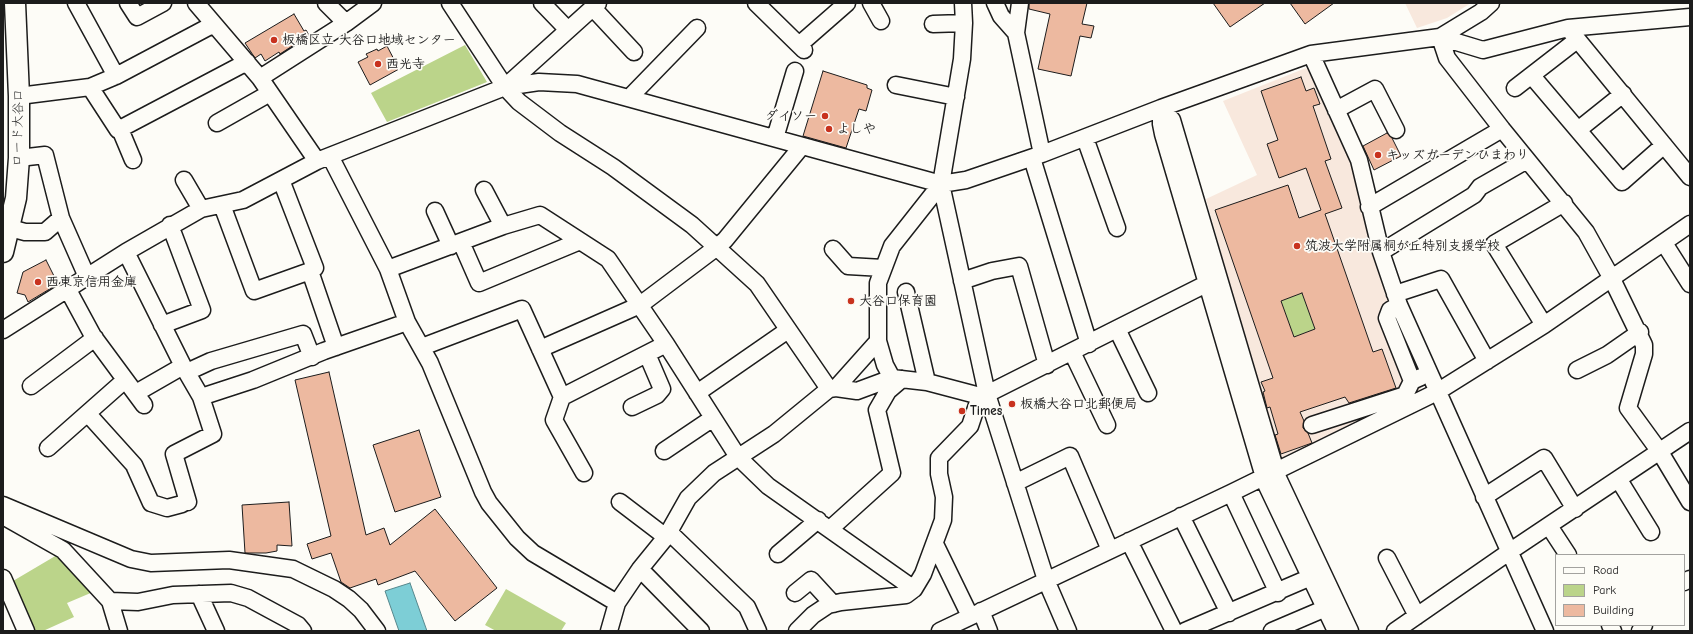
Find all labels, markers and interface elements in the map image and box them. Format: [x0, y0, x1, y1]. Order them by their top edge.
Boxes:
place label: 板橋区立 大谷口地域センター [282, 32, 456, 48]
marker: 板橋区立 大谷口地域センター [269, 35, 279, 45]
place label: 西光寺 [386, 56, 425, 72]
marker: 西光寺 [373, 59, 383, 69]
street label: ロード大谷口 [10, 89, 26, 167]
place label: ダイソー [765, 108, 817, 124]
marker: ダイソー [820, 111, 830, 121]
place label: よしや [837, 121, 876, 137]
marker: よしや [824, 124, 834, 134]
place label: キッズガーデンひまわり [1386, 147, 1529, 163]
marker: キッズガーデンひまわり [1373, 150, 1383, 160]
place label: 筑波大学附属桐が丘特別支援学校 [1305, 238, 1500, 254]
marker: 筑波大学附属桐が丘特別支援学校 [1292, 241, 1302, 251]
place label: 西東京信用金庫 [46, 274, 137, 290]
marker: 西東京信用金庫 [33, 277, 43, 287]
place label: 大谷口保育園 [859, 293, 937, 309]
marker: 大谷口保育園 [846, 296, 856, 306]
place label: 板橋大谷口北郵便局 [1020, 396, 1137, 412]
marker: 板橋大谷口北郵便局 [1007, 399, 1017, 409]
place label: Times [970, 403, 1002, 419]
marker: Times [957, 406, 967, 416]
legend [1555, 554, 1685, 626]
text: Road [1593, 563, 1619, 577]
text: Park [1593, 583, 1616, 597]
text: Building [1593, 603, 1634, 617]

